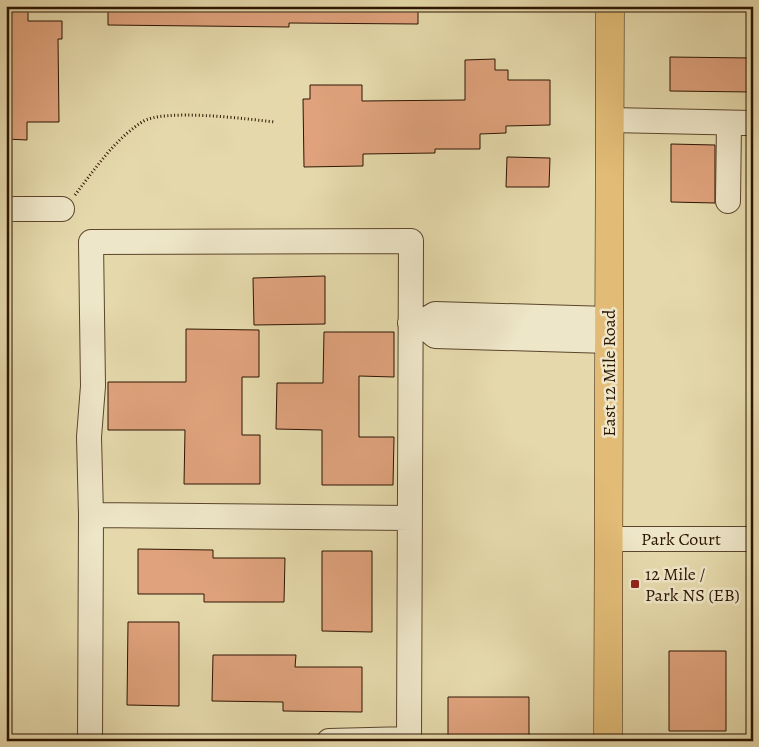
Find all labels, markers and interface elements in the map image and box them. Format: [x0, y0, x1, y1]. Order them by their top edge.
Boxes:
street label: East 12 Mile Road [597, 309, 621, 437]
street label: Park Court [641, 527, 721, 551]
place label: 12 Mile / Park NS (EB) [645, 562, 740, 607]
marker: 12 Mile / Park NS (EB) [629, 578, 641, 590]

